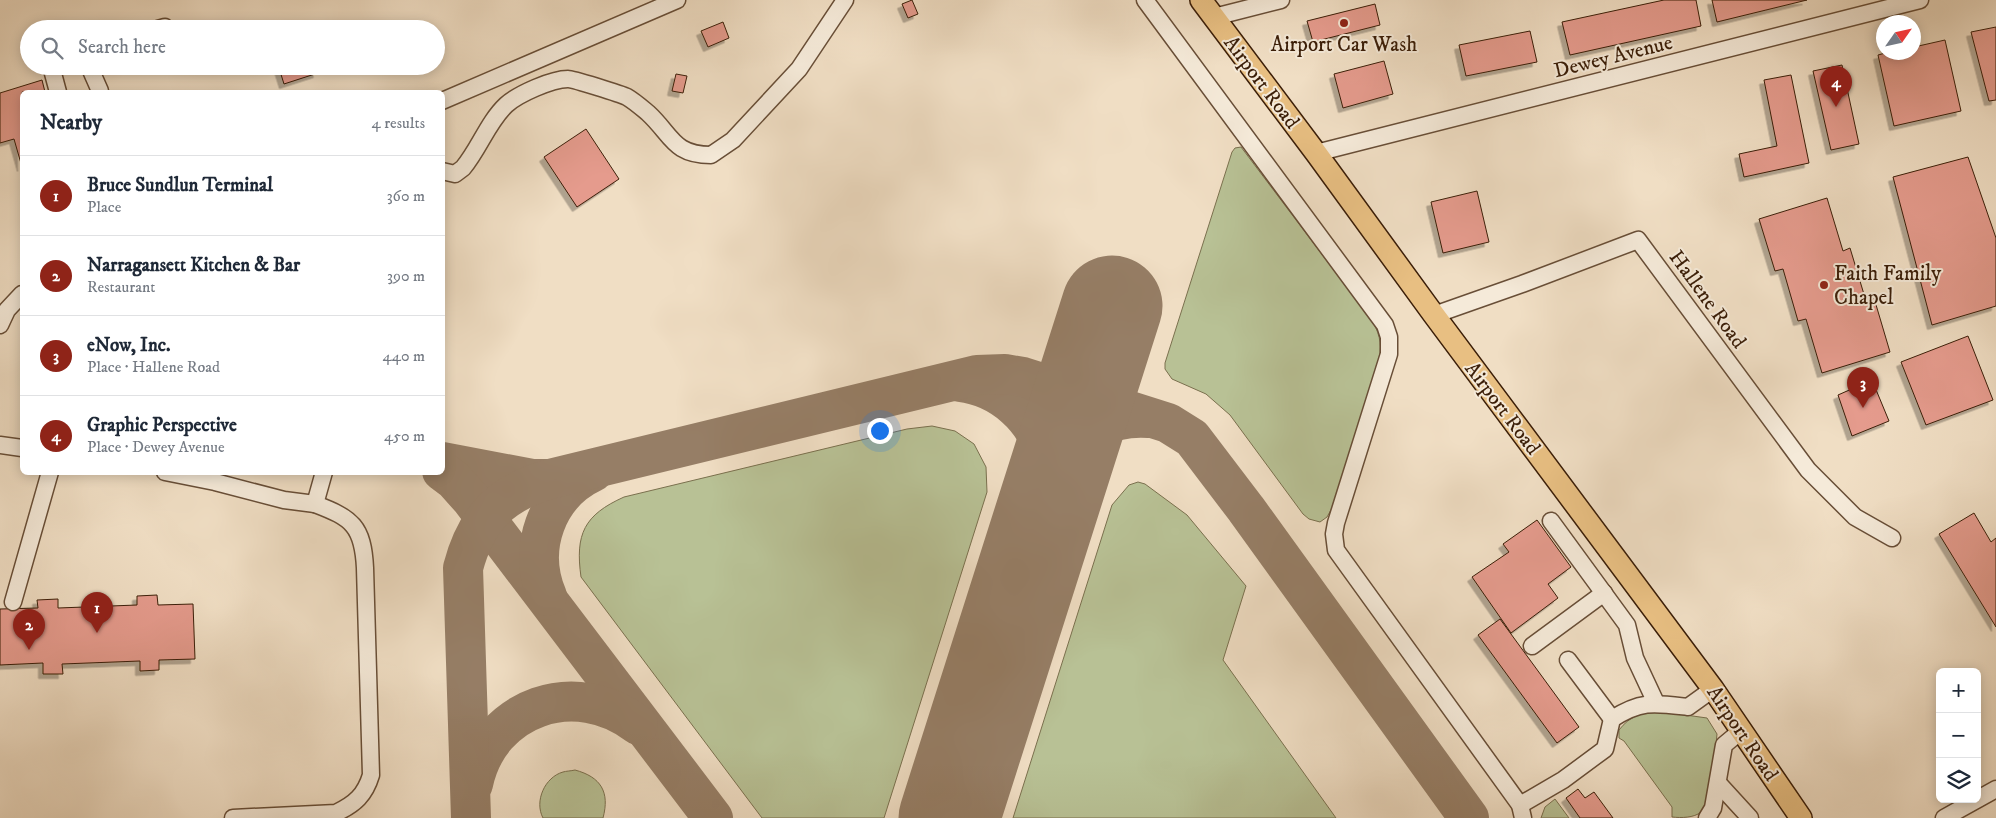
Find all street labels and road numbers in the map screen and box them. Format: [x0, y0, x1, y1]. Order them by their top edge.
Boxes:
street label: Dewey Avenue [1551, 30, 1676, 84]
street label: Airport Road [1218, 31, 1305, 135]
street label: Hallene Road [1663, 245, 1752, 354]
street label: Airport Road [1459, 357, 1546, 461]
street label: Airport Road [1701, 681, 1784, 787]

